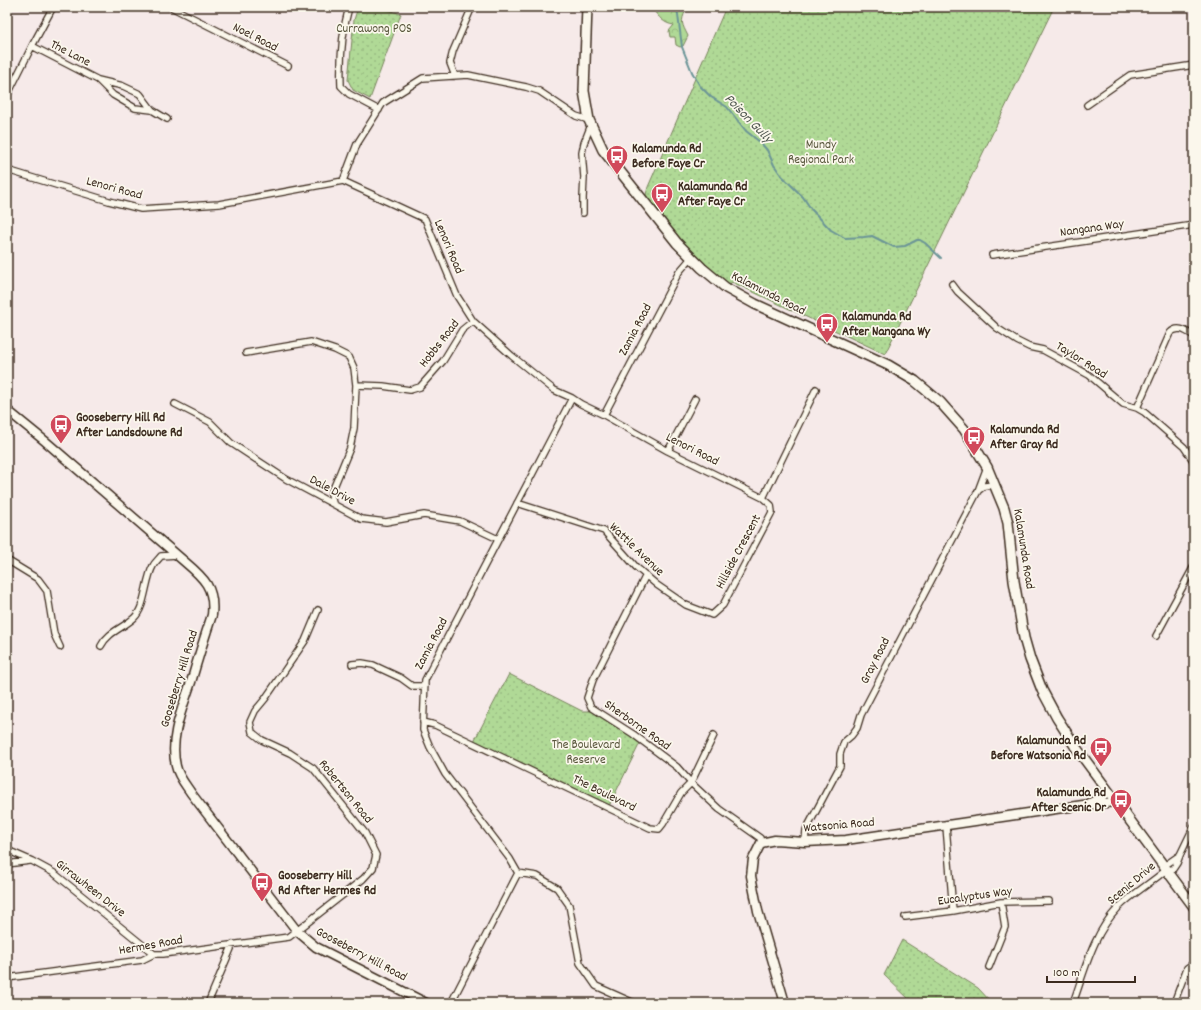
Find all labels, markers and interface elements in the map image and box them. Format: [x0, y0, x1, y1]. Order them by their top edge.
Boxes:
street label: Noel Road [229, 19, 281, 57]
park label: Currawong POS [336, 20, 412, 39]
street label: The Lane [47, 36, 94, 72]
water label: Poison Gully [719, 90, 778, 150]
park label: Mundy Regional Park [788, 136, 854, 170]
place label: Kalamunda Rd Before Faye Cr [632, 140, 706, 174]
bus stop icon: Kalamunda Rd Before Faye Cr [604, 143, 630, 176]
street label: Lenori Road [84, 172, 144, 206]
place label: Kalamunda Rd After Faye Cr [678, 178, 747, 212]
bus stop icon: Kalamunda Rd After Faye Cr [649, 181, 675, 214]
street label: Nangana Way [1059, 215, 1126, 243]
street label: Lenori Road [428, 217, 468, 277]
street label: Kalamunda Road [727, 267, 809, 321]
street label: Zamia Road [614, 301, 658, 359]
place label: Kalamunda Rd After Nangana Wy [842, 308, 931, 342]
bus stop icon: Kalamunda Rd After Nangana Wy [814, 311, 840, 344]
street label: Hobbs Road [415, 316, 465, 372]
street label: Taylor Road [1052, 338, 1110, 384]
place label: Gooseberry Hill Rd After Landsdowne Rd [76, 409, 182, 443]
bus stop icon: Gooseberry Hill Rd After Landsdowne Rd [48, 412, 74, 445]
place label: Kalamunda Rd After Gray Rd [990, 421, 1059, 455]
bus stop icon: Kalamunda Rd After Gray Rd [961, 424, 987, 457]
street label: Lenori Road [662, 429, 722, 471]
street label: Dale Drive [306, 471, 359, 511]
street label: Kalamunda Road [1007, 507, 1039, 591]
street label: Hillside Crescent [711, 511, 767, 593]
street label: Wattle Avenue [604, 519, 668, 582]
street label: Zamia Road [410, 615, 454, 673]
street label: Gooseberry Hill Road [156, 628, 204, 730]
street label: Gray Road [856, 634, 896, 688]
street label: Sherborne Road [600, 696, 674, 756]
place label: Kalamunda Rd Before Watsonia Rd [991, 732, 1086, 766]
bus stop icon: Kalamunda Rd Before Watsonia Rd [1088, 735, 1114, 768]
park label: The Boulevard Reserve [552, 736, 620, 770]
street label: Robertson Road [313, 756, 377, 828]
street label: The Boulevard [569, 770, 639, 818]
place label: Kalamunda Rd After Scenic Dr [1031, 784, 1107, 818]
bus stop icon: Kalamunda Rd After Scenic Dr [1108, 787, 1134, 820]
street label: Watsonia Road [803, 813, 875, 839]
street label: Girrawheen Drive [51, 856, 129, 923]
street label: Scenic Drive [1104, 858, 1161, 910]
place label: Gooseberry Hill Rd After Hermes Rd [278, 867, 376, 901]
bus stop icon: Gooseberry Hill Rd After Hermes Rd [249, 870, 275, 903]
street label: Eucalyptus Way [937, 882, 1014, 912]
street label: Gooseberry Hill Road [312, 923, 410, 987]
street label: Hermes Road [118, 931, 184, 961]
scale bar [1047, 958, 1135, 984]
text: 100 m [1053, 965, 1080, 982]

